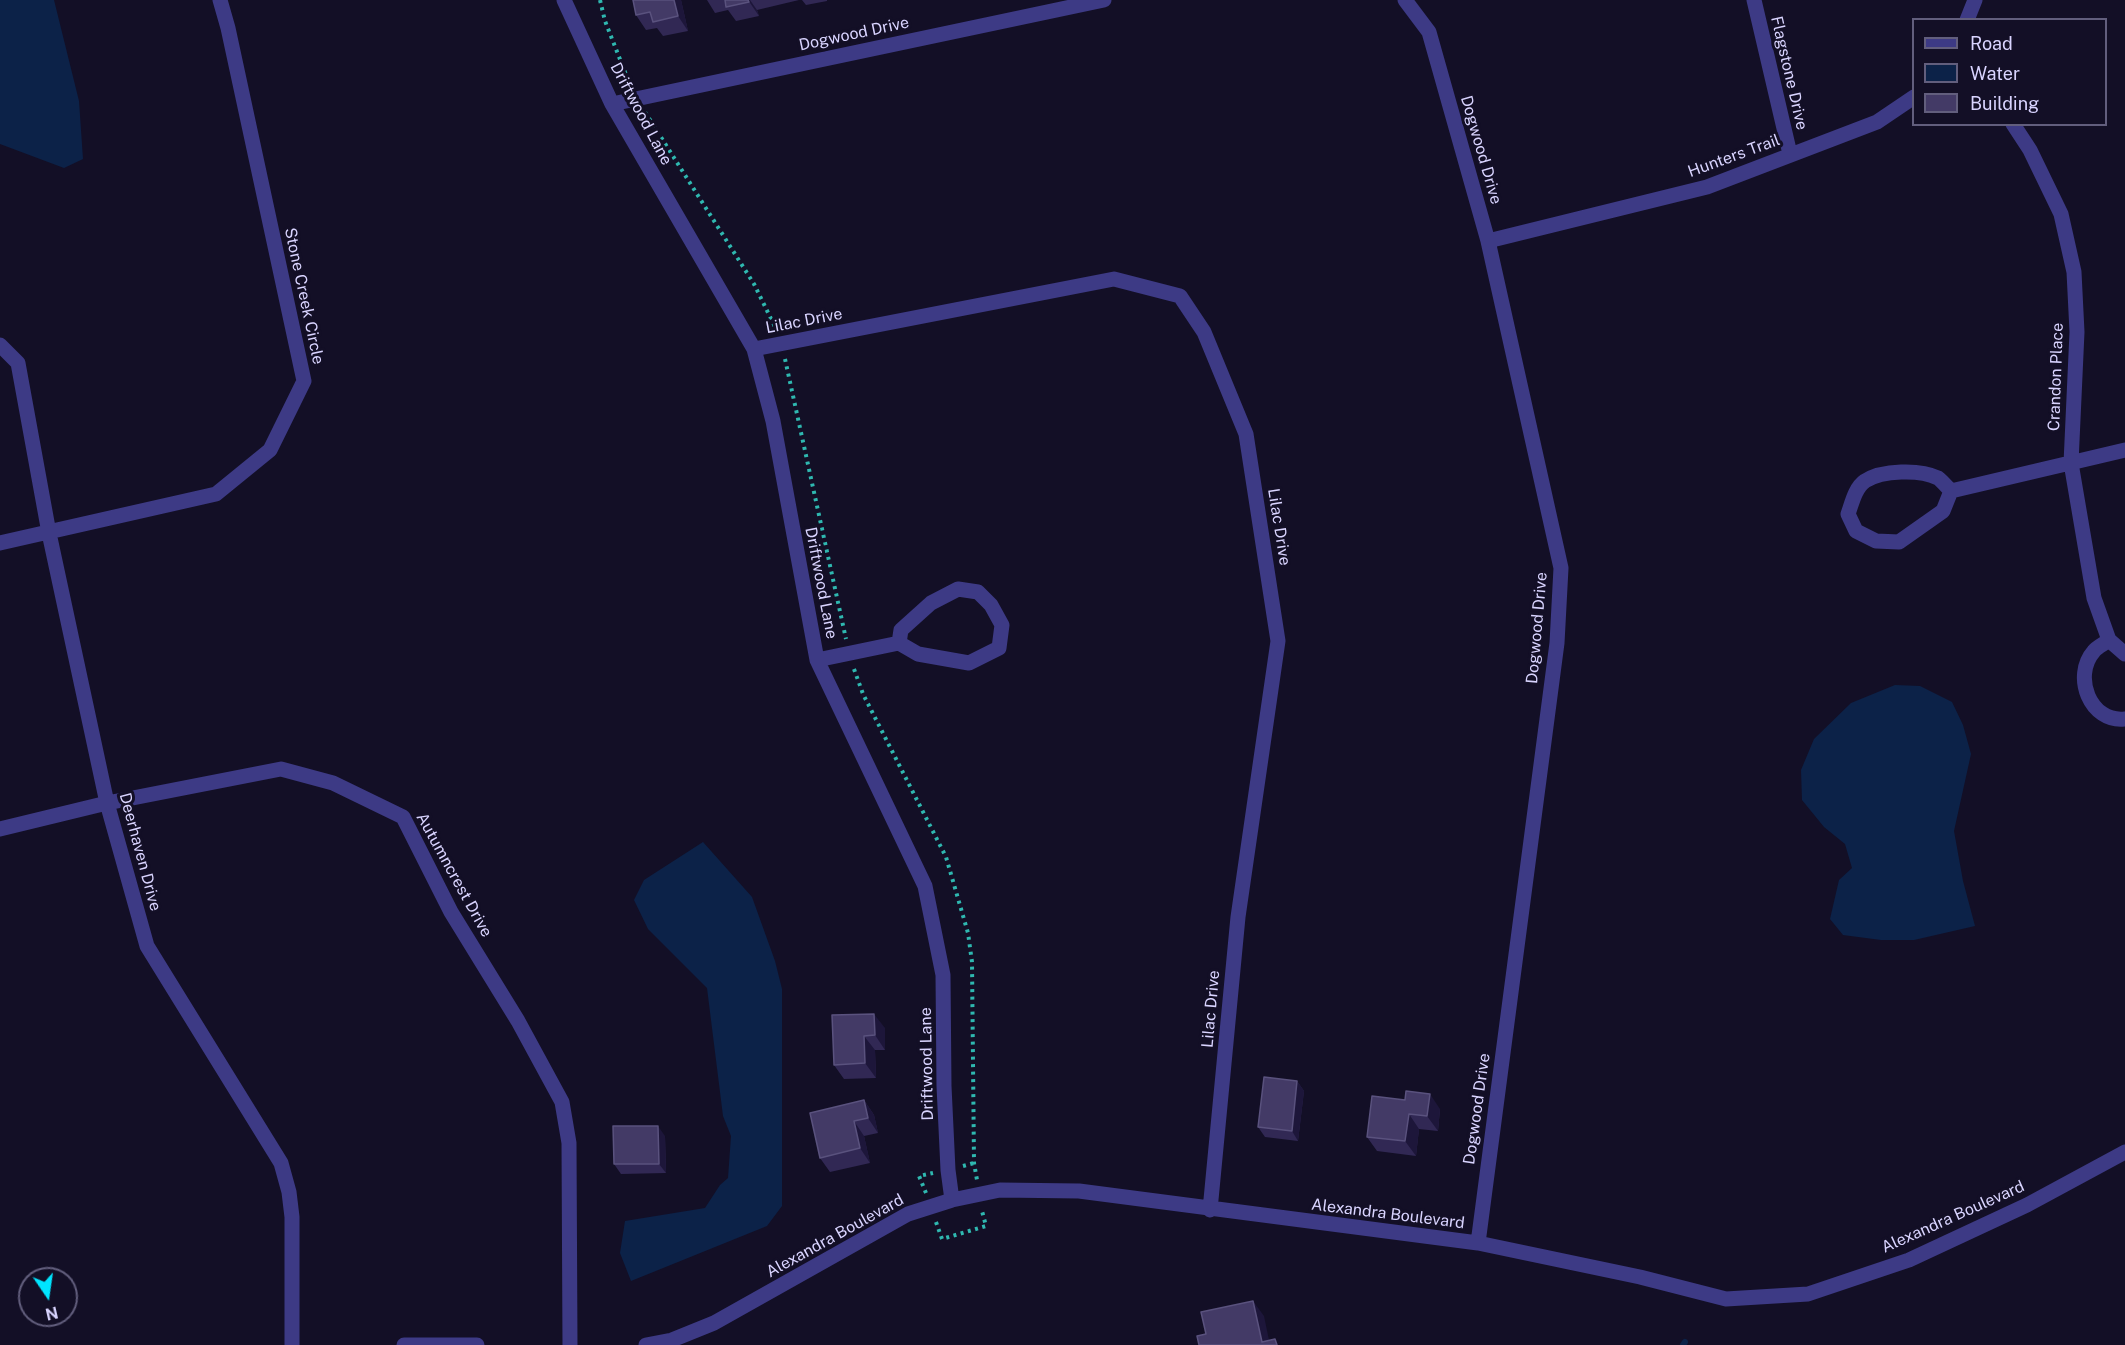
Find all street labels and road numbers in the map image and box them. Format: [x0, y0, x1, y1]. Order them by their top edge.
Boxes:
street label: Dogwood Drive [797, 13, 911, 55]
street label: Flagstone Drive [1767, 14, 1811, 132]
street label: Driftwood Lane [606, 59, 676, 169]
street label: Dogwood Drive [1456, 93, 1506, 207]
street label: Hunters Trail [1685, 130, 1783, 182]
street label: Stone Creek Circle [280, 226, 328, 366]
street label: Lilac Drive [764, 304, 844, 338]
street label: Crandon Place [2045, 323, 2067, 431]
street label: Lilac Drive [1263, 487, 1295, 567]
street label: Driftwood Lane [801, 526, 841, 640]
street label: Dogwood Drive [1523, 571, 1551, 685]
street label: Deerhaven Drive [115, 791, 165, 913]
street label: Autumncrest Drive [412, 809, 496, 941]
street label: Lilac Drive [1198, 969, 1224, 1049]
street label: Driftwood Lane [916, 1007, 938, 1121]
street label: Dogwood Drive [1460, 1052, 1494, 1166]
street label: Alexandra Boulevard [1879, 1177, 2027, 1257]
street label: Alexandra Boulevard [763, 1190, 907, 1282]
street label: Alexandra Boulevard [1310, 1195, 1466, 1233]

